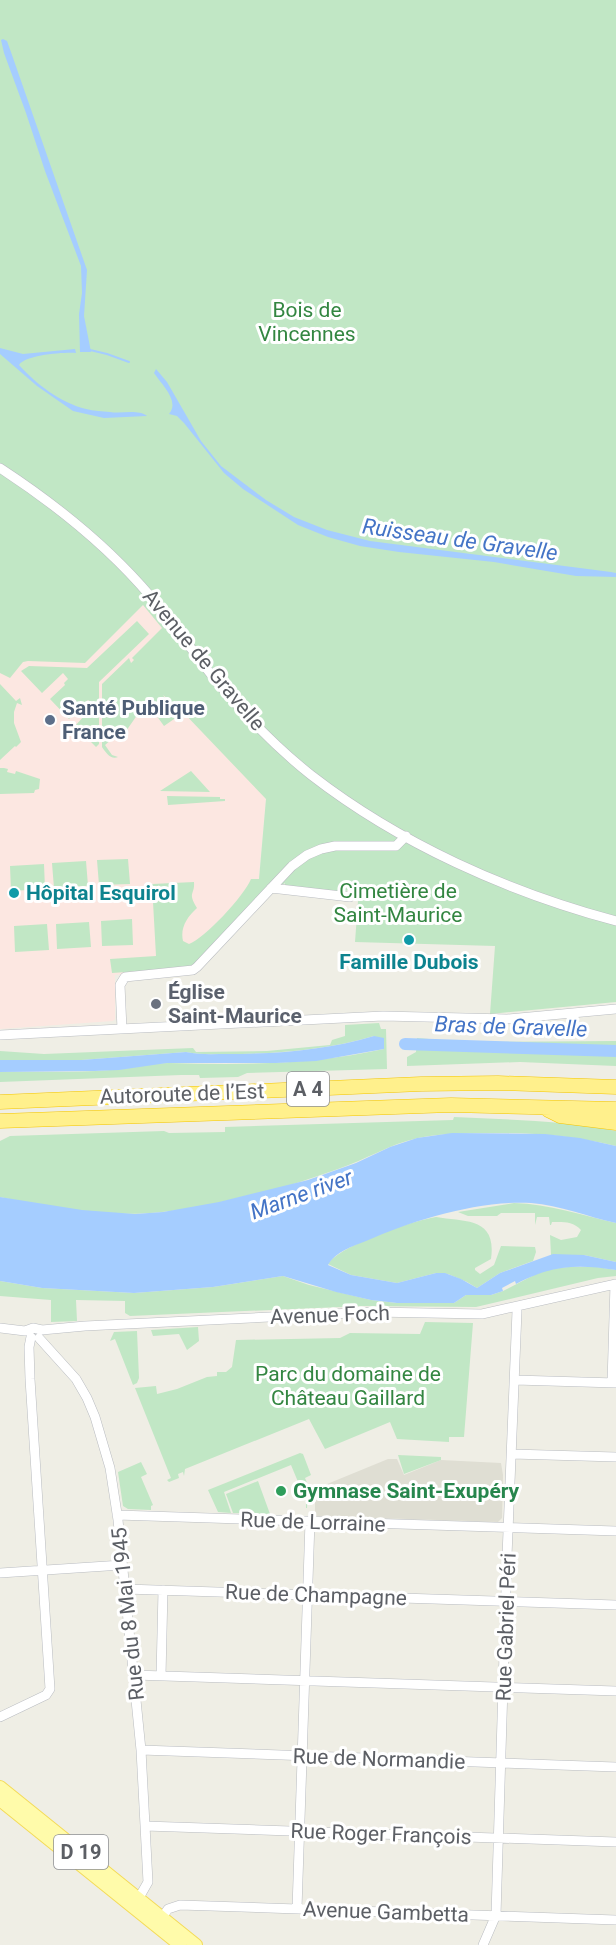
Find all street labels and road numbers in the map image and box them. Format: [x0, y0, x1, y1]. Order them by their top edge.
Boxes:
street label: Avenue de Gravelle [138, 585, 270, 735]
road number: A 4 [287, 1072, 329, 1106]
street label: Autoroute de l’Est [99, 1079, 265, 1109]
street label: Avenue Foch [270, 1301, 390, 1329]
street label: Rue de Lorraine [240, 1507, 386, 1537]
street label: Rue du 8 Mai 1945 [107, 1526, 149, 1702]
street label: Rue Gabriel Péri [491, 1552, 521, 1702]
street label: Rue de Champagne [225, 1580, 407, 1610]
street label: Rue de Normandie [292, 1744, 466, 1774]
street label: Rue Roger François [290, 1819, 472, 1849]
road number: D 19 [54, 1835, 108, 1869]
street label: Avenue Gambetta [303, 1897, 469, 1927]

